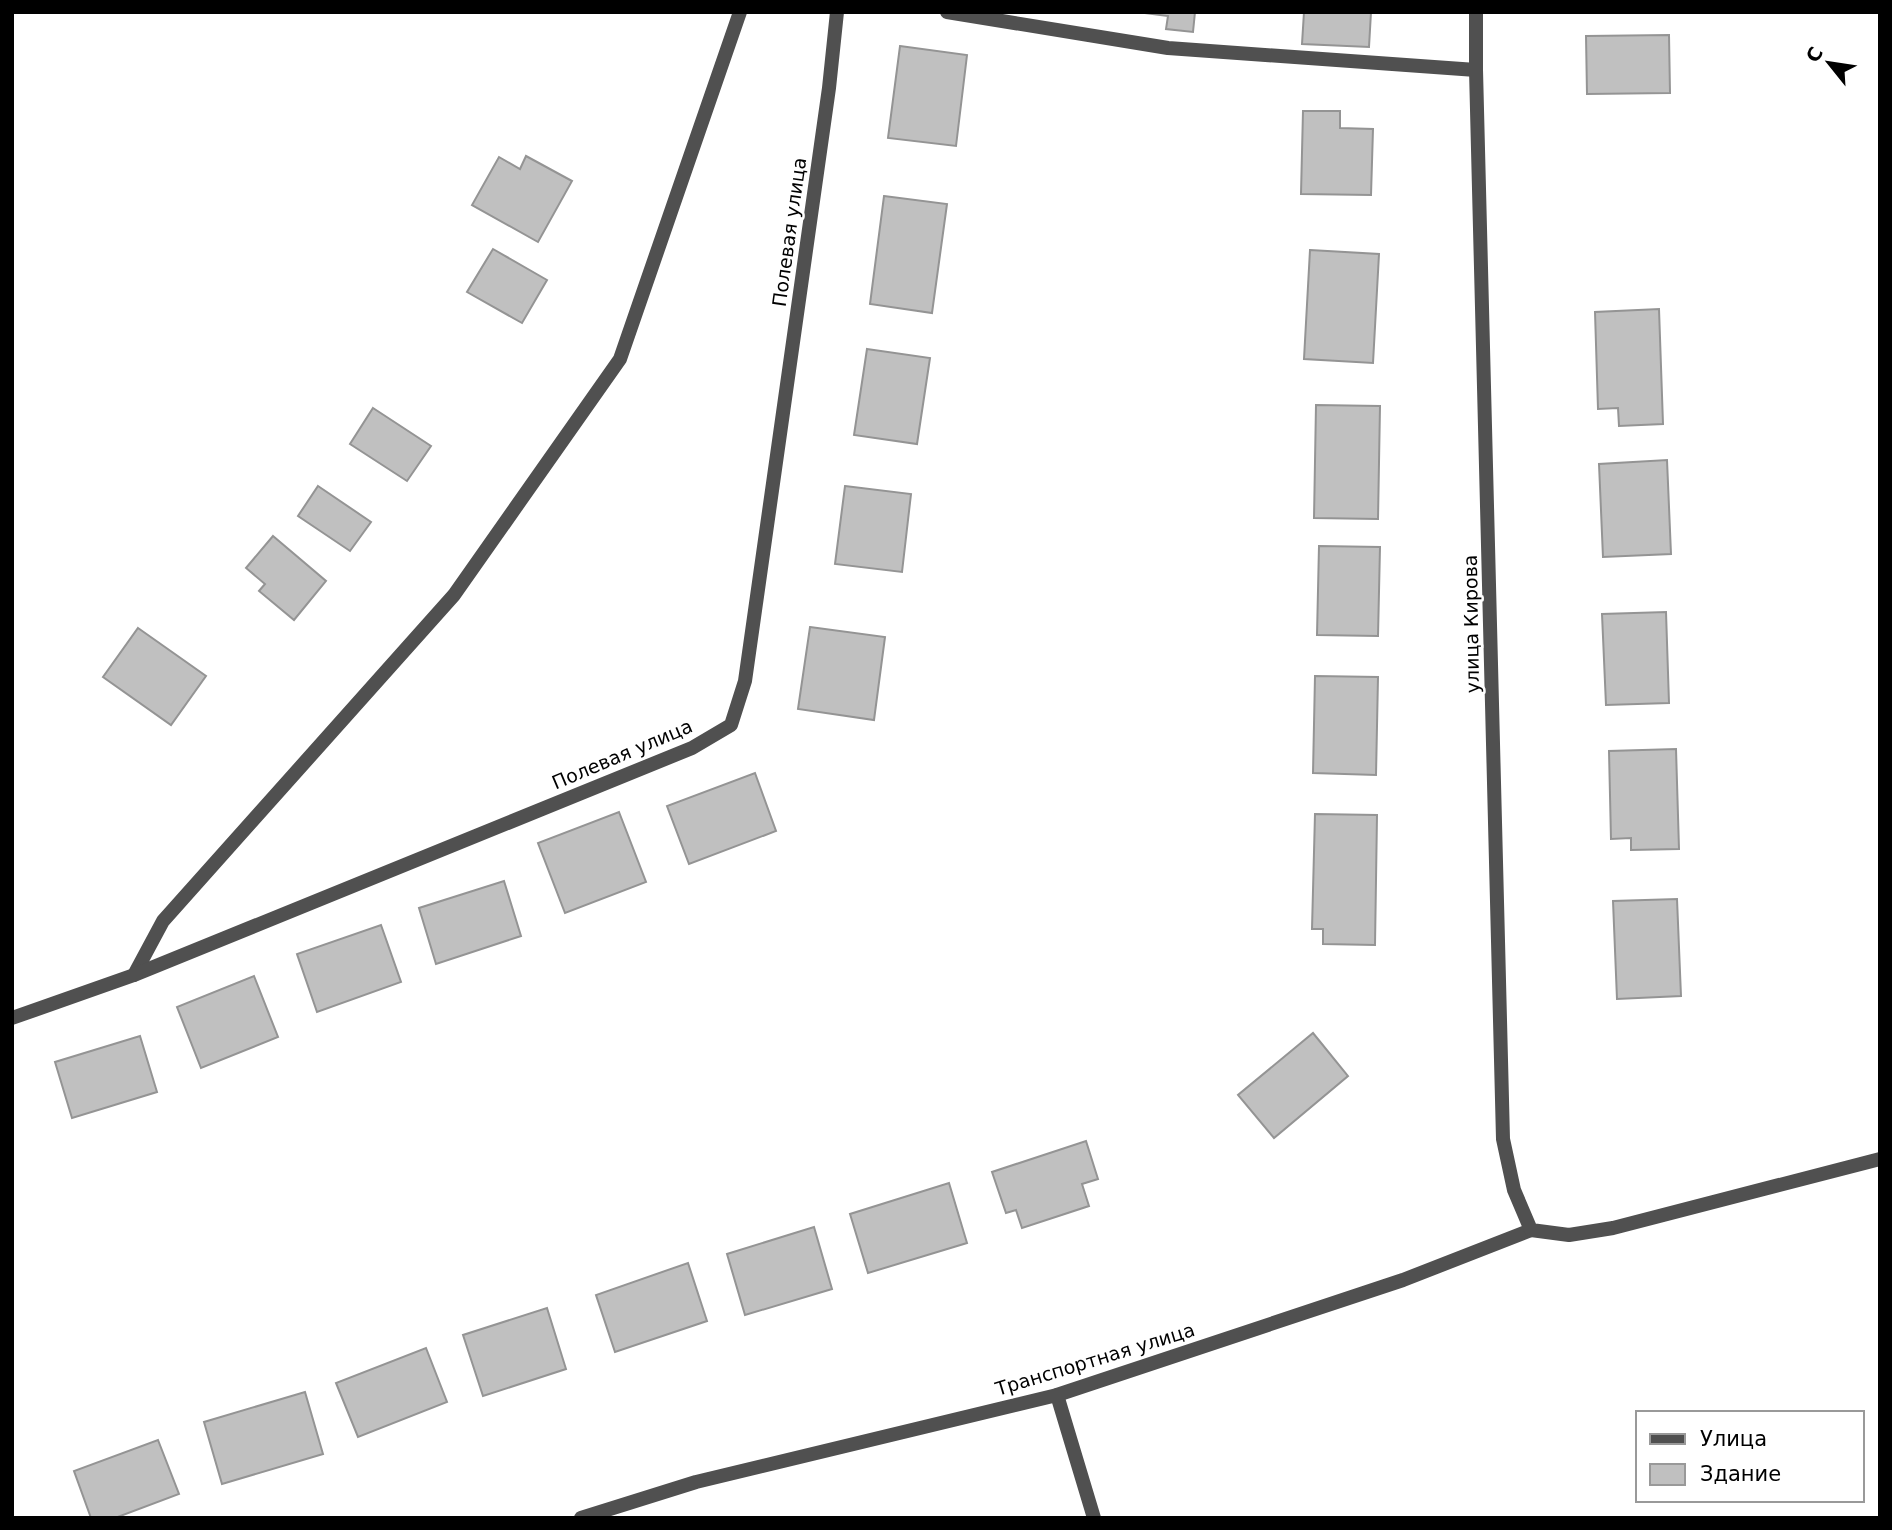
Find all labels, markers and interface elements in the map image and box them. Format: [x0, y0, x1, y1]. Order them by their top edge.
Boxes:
north arrow [1794, 28, 1864, 98]
text: С [1801, 43, 1827, 66]
street label: Полевая улица [768, 156, 810, 308]
street label: улица Кирова [1459, 554, 1483, 694]
street label: Полевая улица [548, 714, 696, 794]
street label: Транспортная улица [992, 1318, 1197, 1400]
legend [1636, 1411, 1864, 1502]
text: Улица [1700, 1427, 1767, 1451]
text: Здание [1700, 1462, 1781, 1486]

